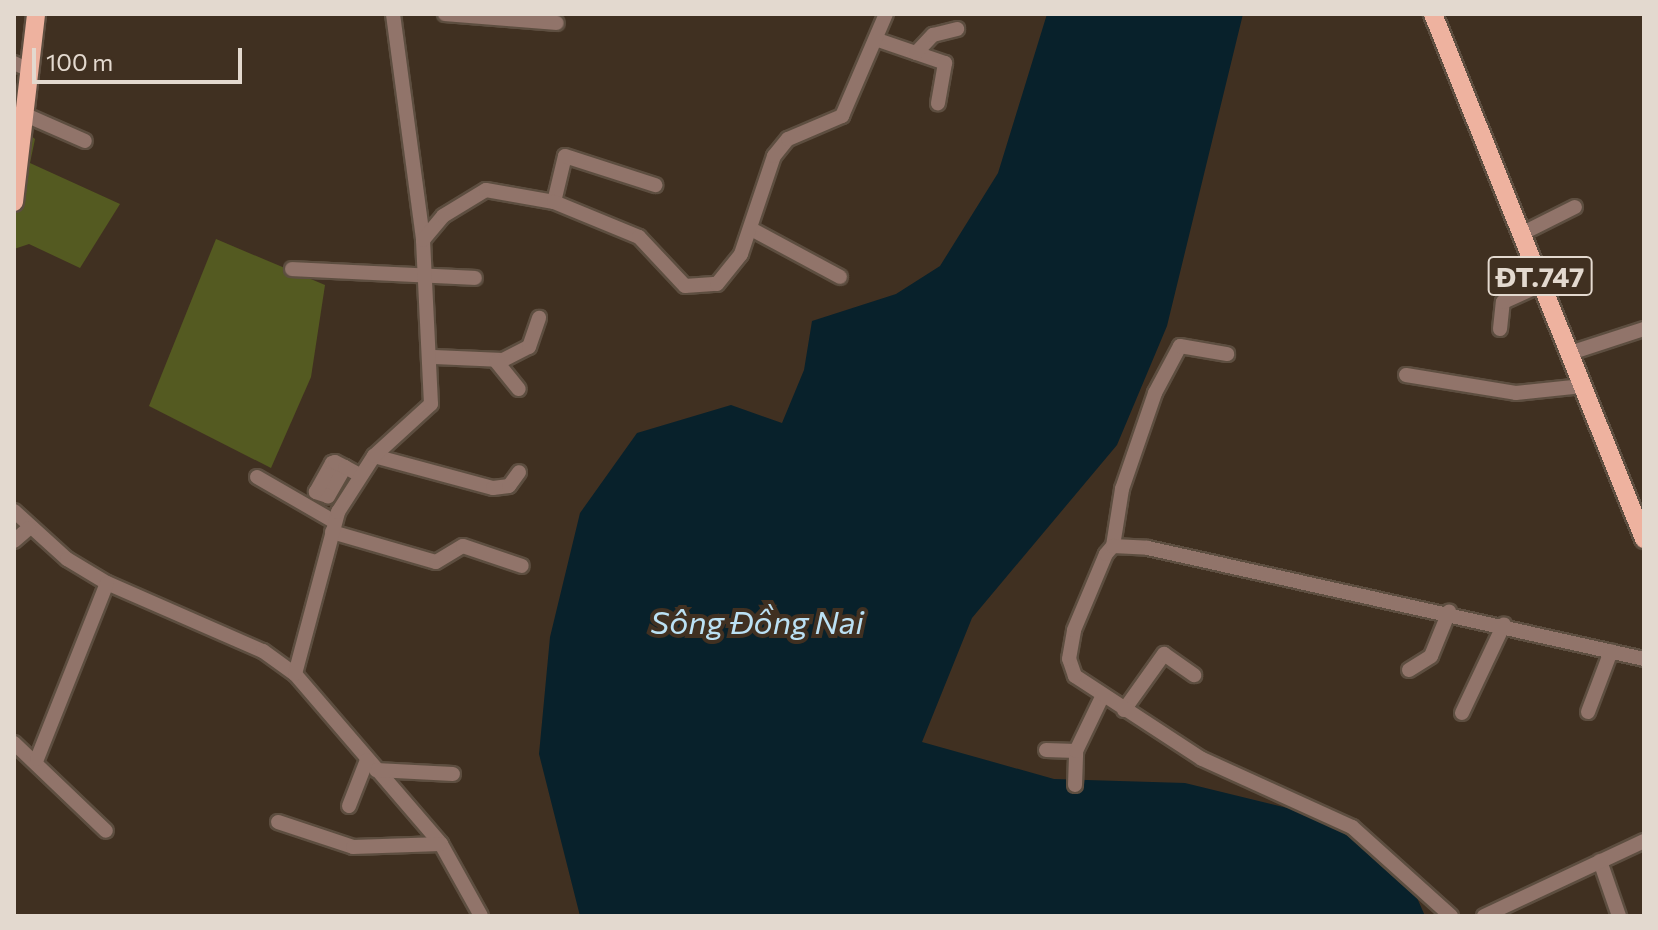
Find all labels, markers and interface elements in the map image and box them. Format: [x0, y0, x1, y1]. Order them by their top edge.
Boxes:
scale bar [36, 32, 246, 82]
text: 100 m [46, 47, 113, 76]
road number: ĐT.747 [1486, 252, 1594, 300]
water label: Sông Đồng Nai [650, 602, 864, 640]

